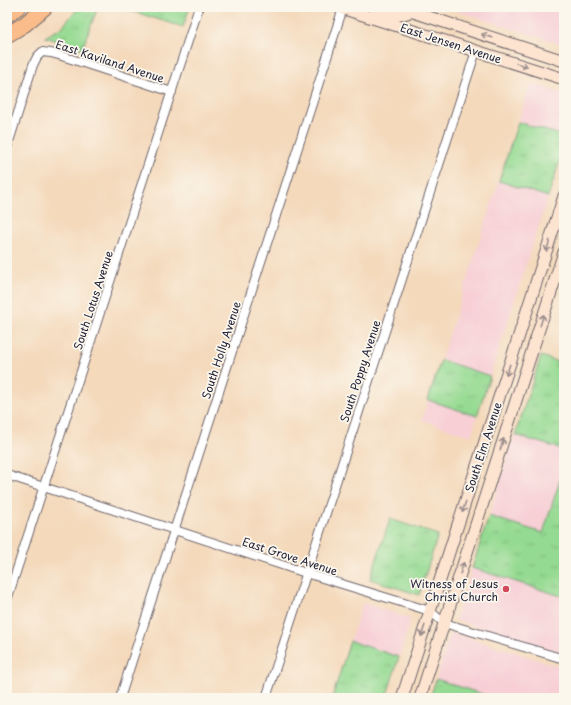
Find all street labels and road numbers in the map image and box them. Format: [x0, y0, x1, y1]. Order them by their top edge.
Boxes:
street label: East Jensen Avenue [398, 19, 504, 67]
street label: East Kaviland Avenue [54, 35, 166, 87]
street label: South Lotus Avenue [69, 248, 117, 352]
street label: South Holly Avenue [197, 299, 245, 401]
street label: South Poppy Avenue [335, 318, 385, 424]
street label: South Elm Avenue [460, 400, 506, 494]
street label: East Grove Avenue [240, 533, 340, 579]

